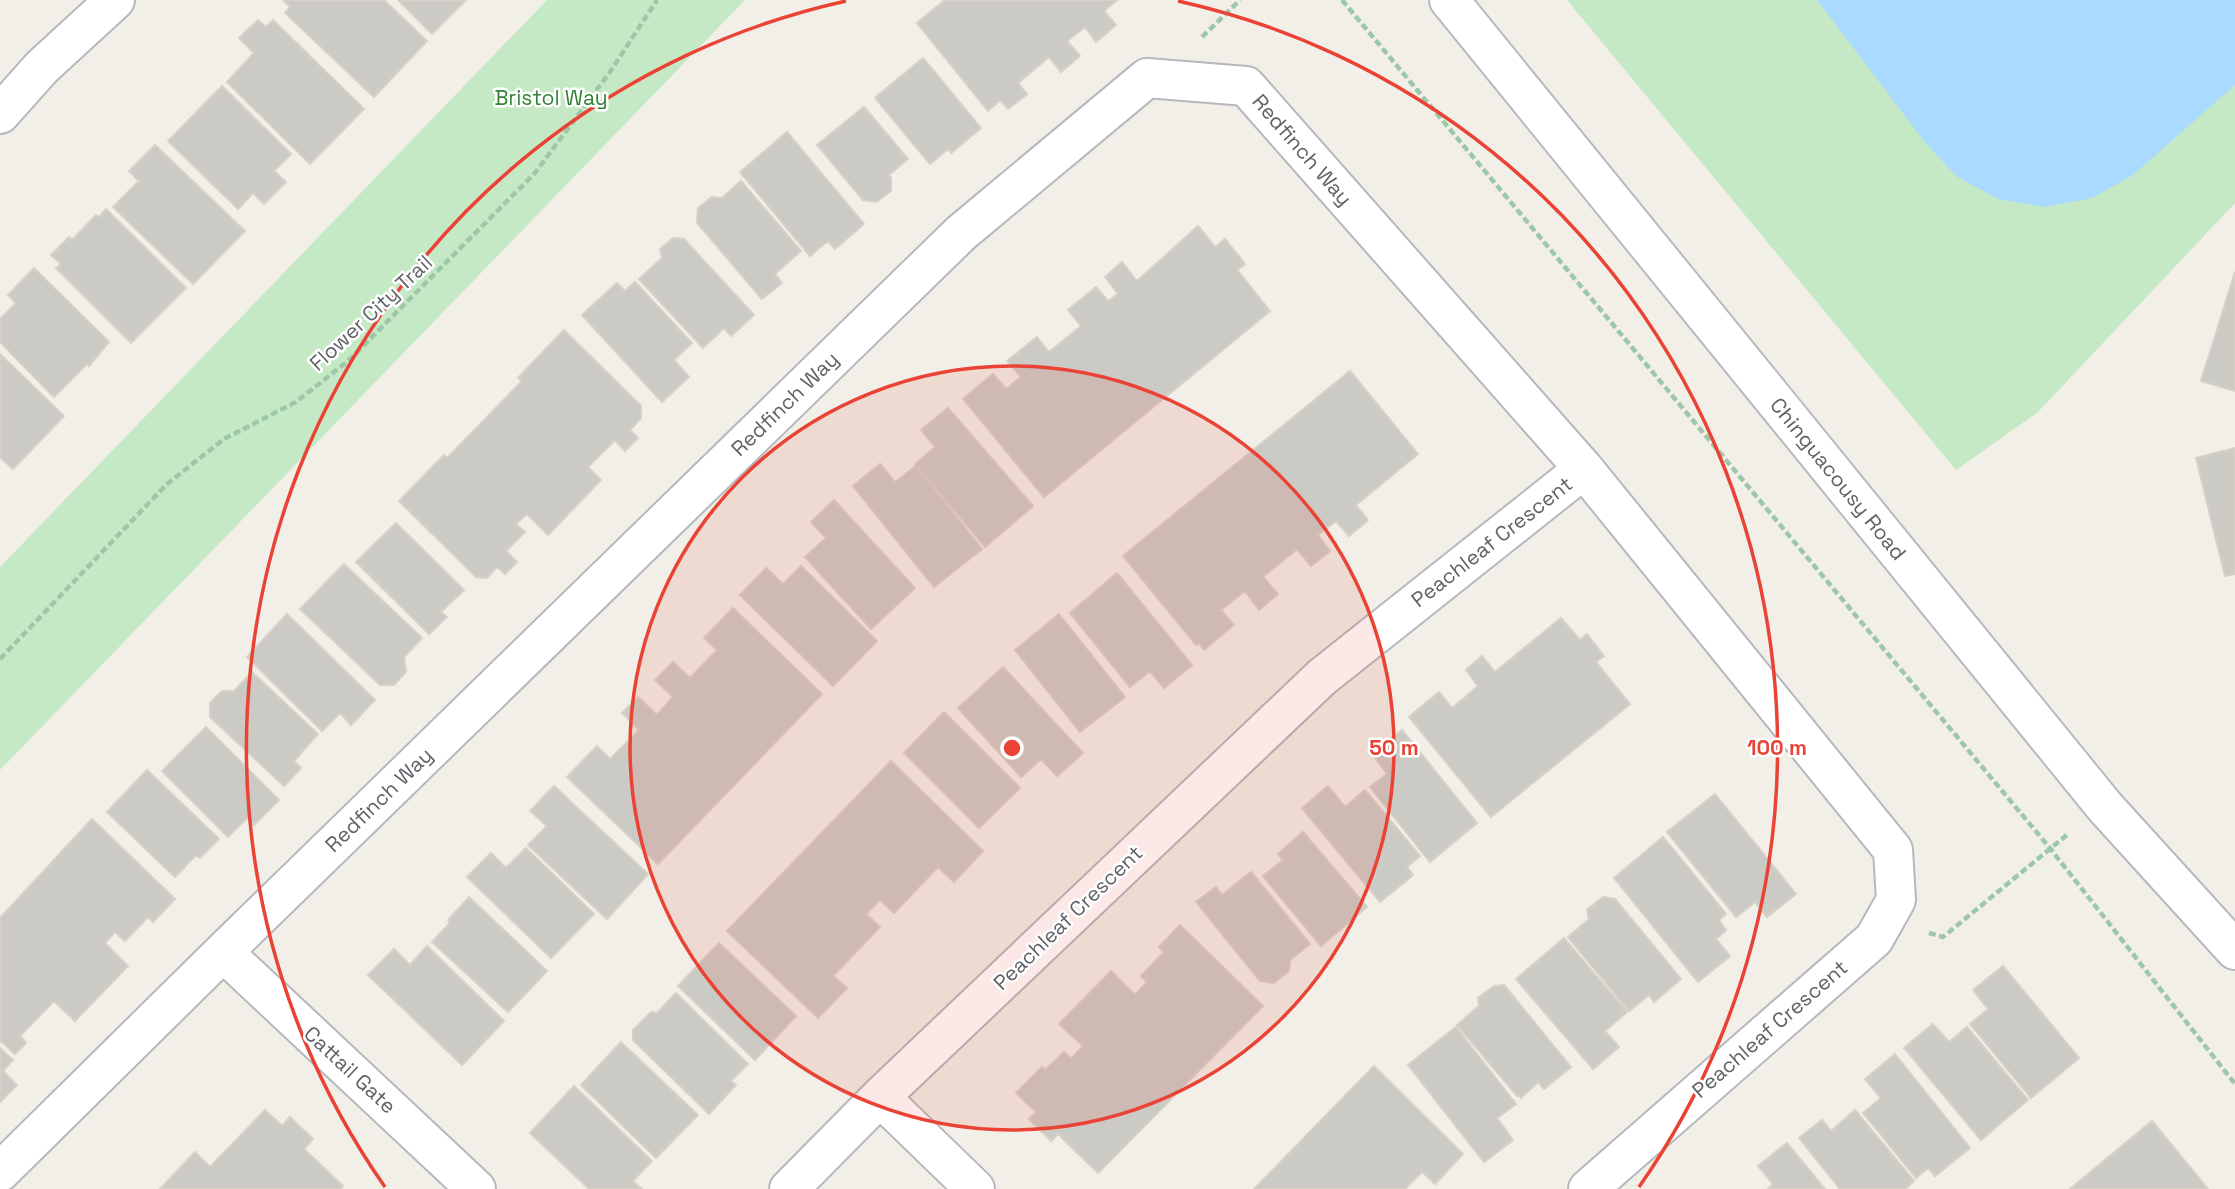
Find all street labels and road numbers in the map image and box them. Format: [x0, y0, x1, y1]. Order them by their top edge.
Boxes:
street label: Redfinch Way [1246, 88, 1358, 211]
street label: Flower City Trail [304, 249, 438, 376]
street label: Redfinch Way [725, 345, 844, 462]
street label: Chinguacousy Road [1764, 392, 1912, 566]
street label: Peachleaf Crescent [1406, 470, 1578, 613]
street label: Redfinch Way [319, 741, 438, 858]
street label: Peachleaf Crescent [987, 839, 1148, 996]
street label: Peachleaf Crescent [1686, 954, 1853, 1104]
street label: Cattail Gate [298, 1020, 402, 1119]

